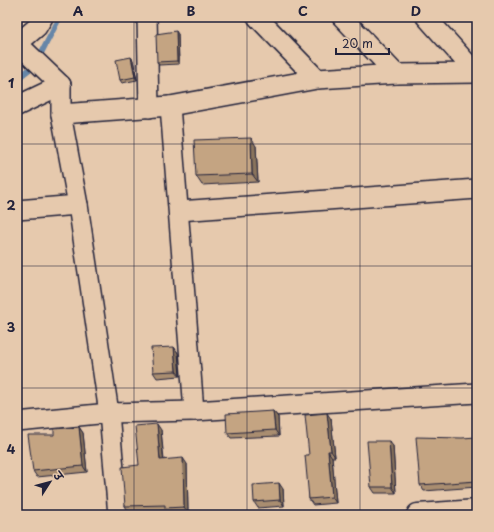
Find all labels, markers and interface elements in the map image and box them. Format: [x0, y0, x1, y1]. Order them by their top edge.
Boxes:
text: A [73, 1, 83, 20]
text: B [187, 1, 196, 20]
text: C [298, 1, 308, 20]
text: D [411, 1, 421, 20]
scale bar [336, 30, 389, 56]
text: 20 m [342, 34, 373, 52]
text: 1 [8, 73, 14, 92]
text: 2 [6, 195, 16, 214]
text: 3 [7, 317, 16, 336]
text: 4 [7, 439, 16, 458]
north arrow [30, 462, 70, 502]
text: उ [49, 467, 69, 485]

